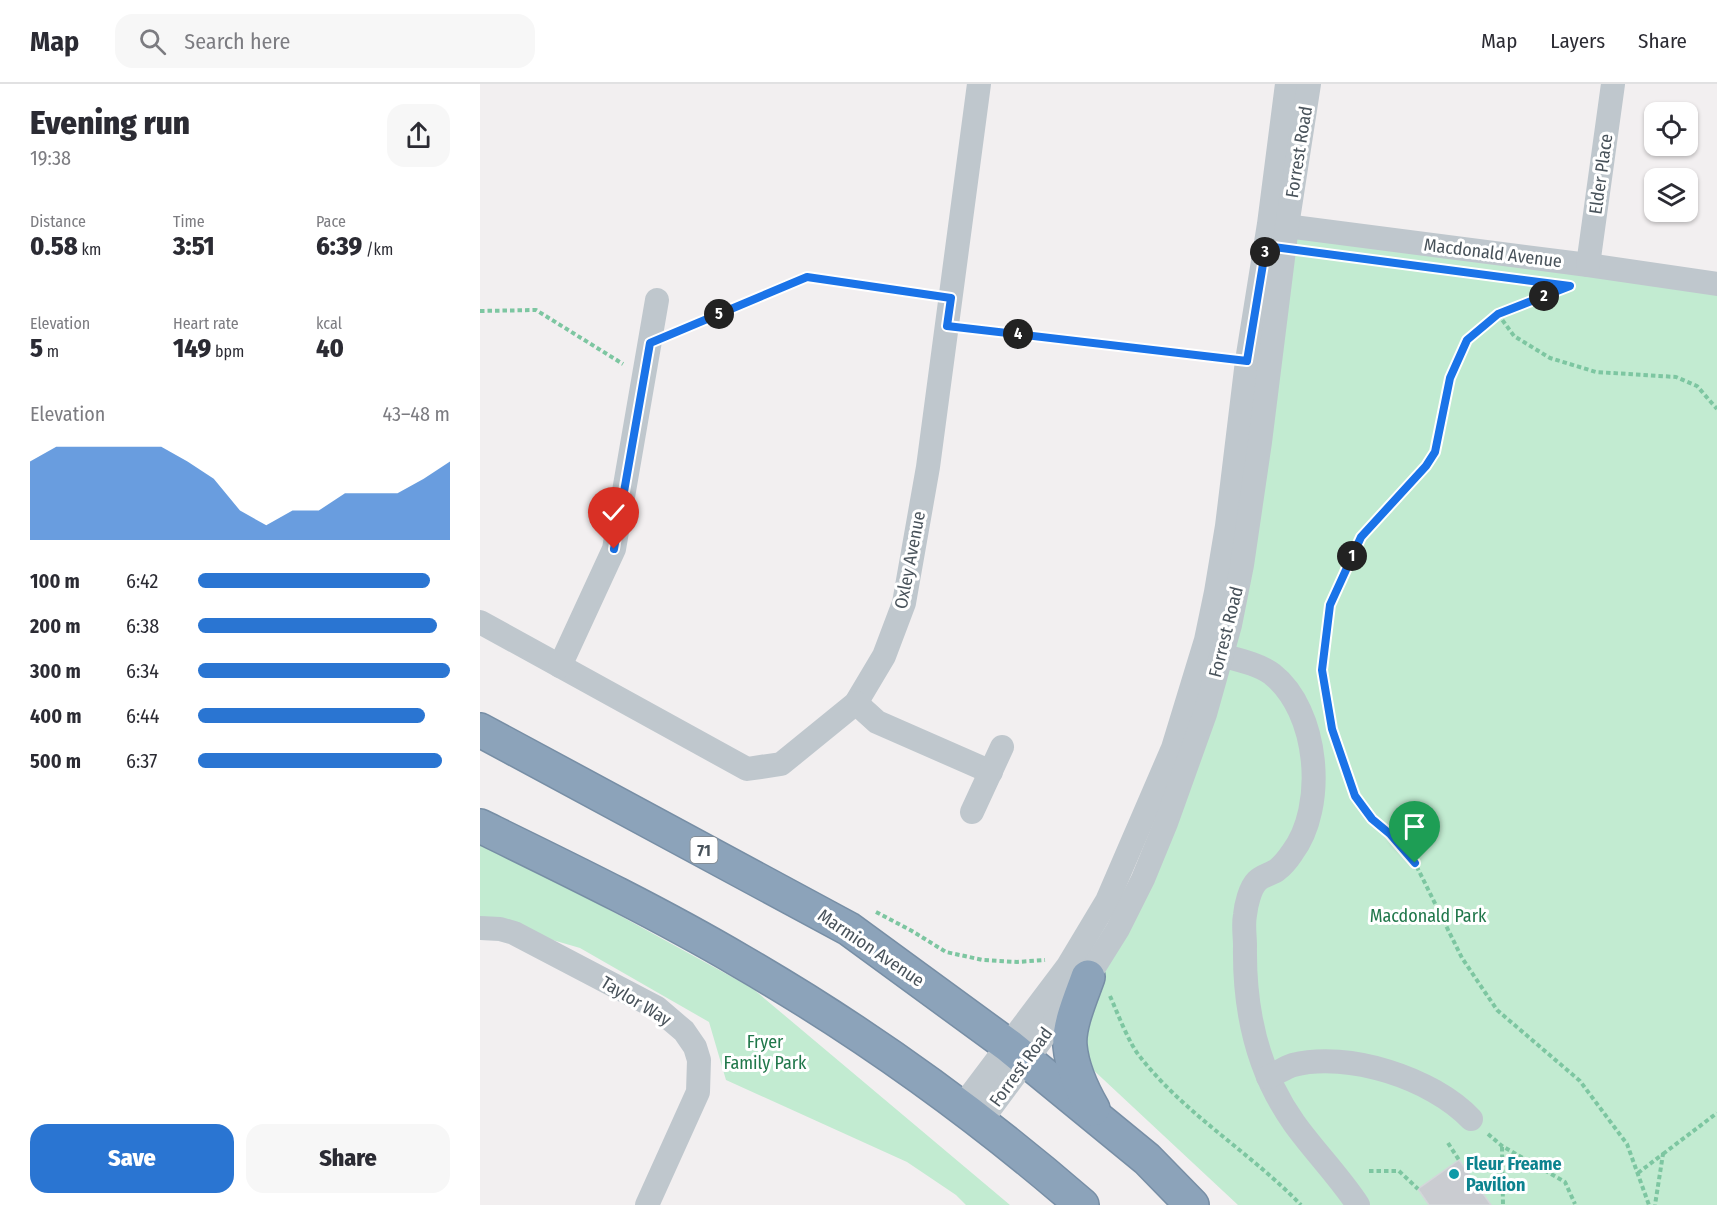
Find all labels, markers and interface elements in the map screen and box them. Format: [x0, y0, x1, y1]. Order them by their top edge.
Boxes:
search box [115, 14, 535, 68]
text: Map [30, 25, 79, 58]
icon: search [136, 25, 169, 58]
text: Search here [184, 28, 290, 55]
text: Map [1481, 28, 1517, 54]
text: Layers [1550, 28, 1605, 54]
text: Share [1638, 28, 1687, 54]
map controls [1644, 102, 1698, 222]
button: locate [1644, 102, 1698, 156]
text: Evening run [30, 103, 190, 143]
button: share [387, 104, 450, 167]
street label: Forrest Road [1281, 104, 1317, 200]
street label: Elder Place [1584, 132, 1618, 216]
text: 19:38 [30, 146, 71, 170]
button: layers [1644, 168, 1698, 222]
text: Distance [30, 212, 86, 231]
text: Time [173, 212, 205, 231]
text: Pace [316, 212, 346, 231]
text: 0.58 [30, 231, 78, 262]
text: 3:51 [173, 231, 215, 262]
text: 6:39 [316, 231, 362, 262]
street label: Macdonald Avenue [1423, 234, 1563, 272]
pin: 3 [1250, 237, 1280, 267]
text: km [78, 240, 101, 259]
text: /km [362, 240, 393, 259]
text: 3 [1261, 242, 1269, 261]
pin: 2 [1529, 281, 1559, 311]
text: 2 [1540, 286, 1548, 305]
pin: 5 [704, 299, 734, 329]
text: 5 [715, 304, 723, 323]
text: Elevation [30, 314, 90, 333]
text: Heart rate [173, 314, 239, 333]
text: kcal [316, 314, 342, 333]
pin: 4 [1003, 319, 1033, 349]
text: 4 [1014, 324, 1022, 343]
text: 5 [30, 333, 43, 364]
text: 149 [173, 333, 211, 364]
text: 40 [316, 333, 344, 364]
text: m [43, 342, 59, 361]
text: bpm [211, 342, 244, 361]
text: Elevation [30, 402, 105, 426]
text: 43–48 m [383, 402, 450, 426]
pin [588, 487, 639, 549]
icon: check [597, 496, 630, 529]
street label: Oxley Avenue [890, 509, 930, 611]
pin: 1 [1337, 541, 1367, 571]
text: 1 [1349, 546, 1355, 565]
text: 100 m [30, 569, 80, 593]
text: 6:42 [126, 569, 158, 593]
street label: Forrest Road [1204, 584, 1248, 680]
text: 200 m [30, 614, 81, 638]
text: 6:38 [126, 614, 159, 638]
text: 300 m [30, 659, 81, 683]
text: 6:34 [126, 659, 159, 683]
text: 400 m [30, 704, 82, 728]
text: 6:44 [126, 704, 159, 728]
text: 500 m [30, 749, 81, 773]
text: 6:37 [126, 749, 157, 773]
pin [1389, 801, 1440, 863]
icon: arrive [1398, 810, 1431, 843]
road number: 71 [690, 837, 718, 863]
street label: Marmion Avenue [814, 904, 928, 992]
park label: Macdonald Park [1370, 905, 1487, 927]
street label: Taylor Way [597, 971, 675, 1031]
street label: Forrest Road [985, 1023, 1057, 1111]
park label: Fryer Family Park [724, 1031, 807, 1074]
button: Save [30, 1124, 234, 1193]
button: Share [246, 1124, 450, 1193]
place label: Fleur Freame Pavilion [1466, 1153, 1562, 1196]
marker: Fleur Freame Pavilion [1447, 1167, 1461, 1181]

